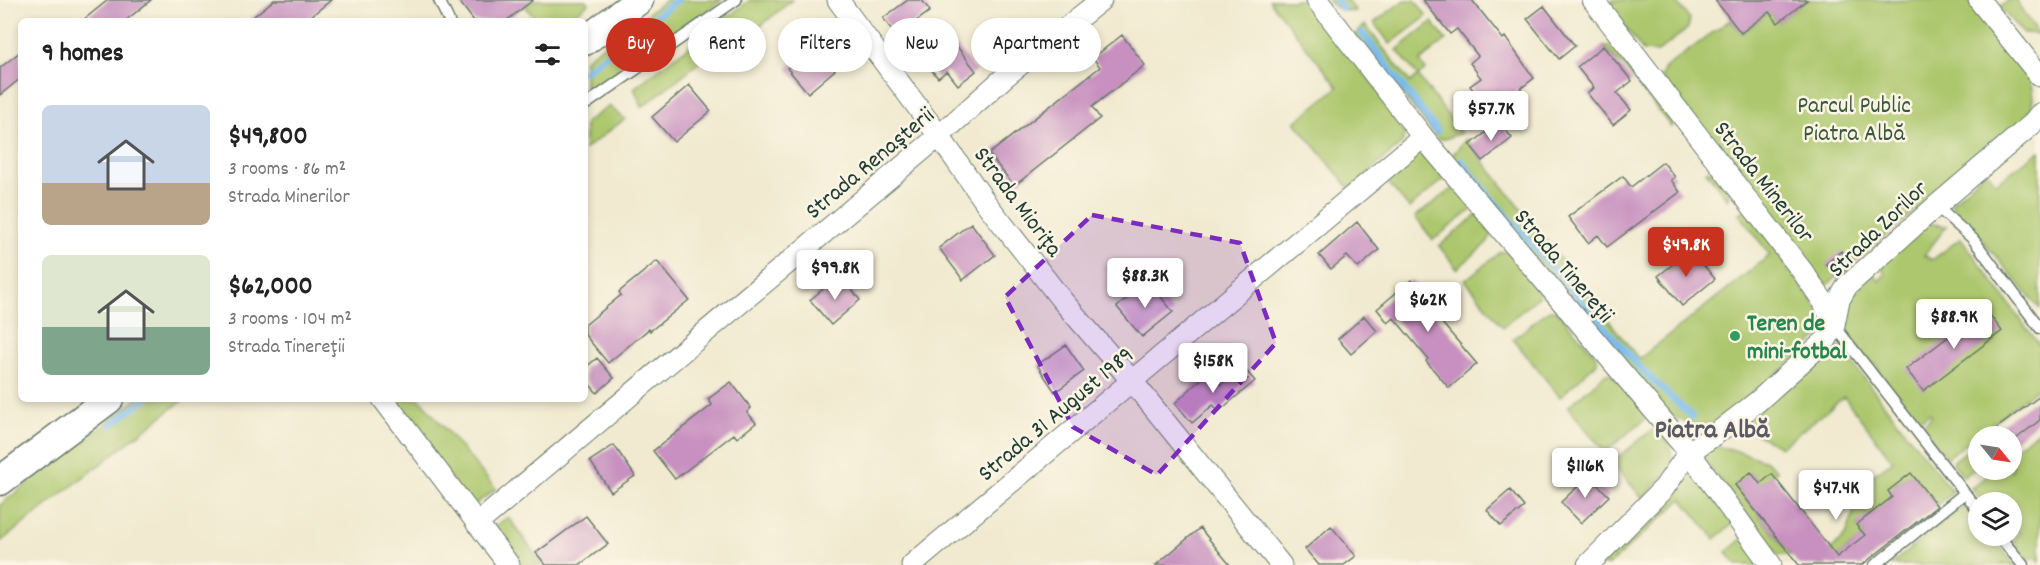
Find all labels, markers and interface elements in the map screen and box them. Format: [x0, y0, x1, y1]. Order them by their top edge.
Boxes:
chip: Buy [606, 18, 676, 72]
chip: Rent [688, 18, 766, 72]
chip: Filters [778, 18, 872, 72]
chip: New [884, 18, 959, 72]
chip: Apartment [971, 18, 1101, 72]
text: 9 homes [42, 36, 124, 73]
icon: filters [531, 38, 564, 71]
park label: Parcul Public Piatra Albă [1797, 90, 1911, 152]
pin: $57.7K [1442, 91, 1540, 142]
text: $57.7K [1467, 96, 1515, 124]
street label: Strada Renaşterii [799, 100, 943, 229]
street label: Strada Minerilor [1704, 115, 1821, 251]
text: $49,800 [228, 119, 308, 156]
icon: home [90, 129, 162, 201]
street label: Strada Mioriţa [964, 141, 1070, 266]
text: 3 rooms · 86 m² [228, 156, 346, 184]
street label: Strada Zorilor [1821, 174, 1937, 287]
text: Strada Minerilor [228, 184, 350, 212]
street label: Strada Tinereţii [1505, 202, 1621, 332]
pin: $49.8K [1637, 227, 1735, 278]
text: $49.8K [1662, 232, 1710, 260]
pin: $99.8K [786, 250, 884, 301]
text: $99.8K [810, 255, 860, 283]
pin: $88.3K [1096, 258, 1194, 309]
text: $88.3K [1121, 263, 1169, 291]
text: $62,000 [228, 269, 313, 306]
icon: home [90, 279, 162, 351]
pin: $62K [1392, 282, 1464, 333]
text: $62K [1409, 287, 1447, 315]
pin: $88.9K [1905, 299, 2003, 350]
text: $88.9K [1930, 304, 1978, 332]
text: 3 rooms · 104 m² [228, 306, 352, 334]
place label: Teren de mini-fotbal [1747, 308, 1847, 370]
marker: Teren de mini-fotbal [1728, 329, 1742, 343]
text: Strada Tinereţii [228, 334, 345, 362]
street label: Strada 31 August 1989 [971, 340, 1142, 491]
pin: $158K [1171, 343, 1255, 394]
text: $158K [1192, 348, 1234, 376]
district label: Piatra Albă [1654, 412, 1770, 451]
north arrow [1968, 426, 2022, 480]
map controls [1968, 426, 2022, 546]
pin: $116K [1543, 448, 1627, 499]
text: $116K [1566, 453, 1604, 481]
pin: $47.4K [1787, 470, 1885, 521]
text: $47.4K [1813, 475, 1859, 503]
button: layers [1968, 492, 2022, 546]

